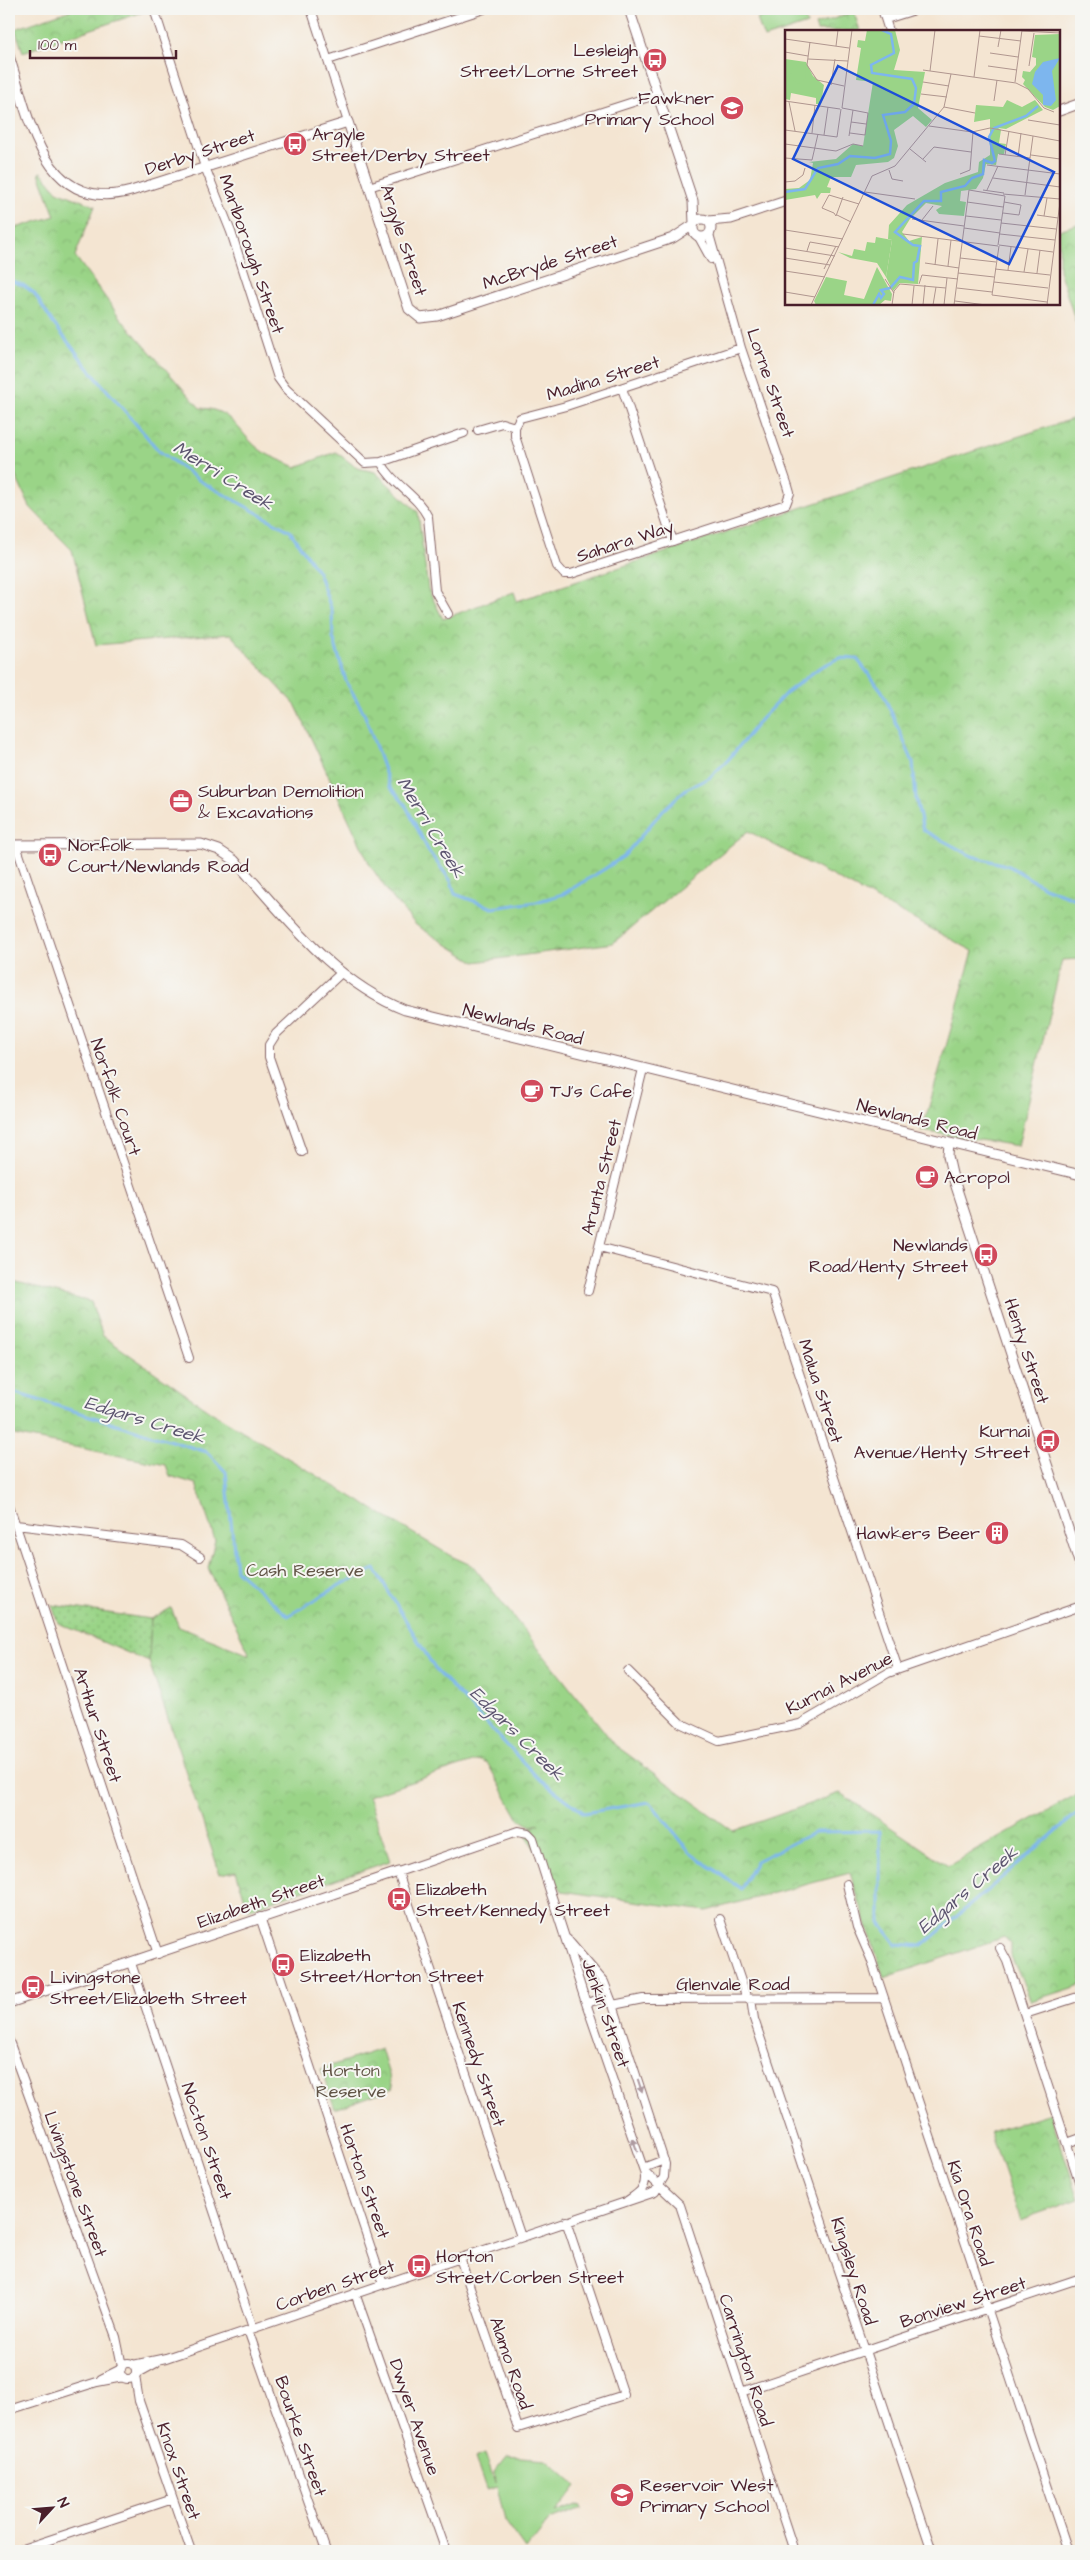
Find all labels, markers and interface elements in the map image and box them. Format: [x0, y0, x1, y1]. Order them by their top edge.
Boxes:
scale bar [30, 28, 176, 60]
inset map [785, 30, 1060, 305]
text: 100 m [38, 35, 77, 56]
place label: Lesleigh Street/Lorne Street [460, 38, 639, 84]
bus stop icon: Lesleigh Street/Lorne Street [642, 47, 668, 73]
place label: Fawkner Primary School [585, 86, 714, 133]
school or university icon: Fawkner Primary School [719, 95, 745, 121]
place label: Argyle Street/Derby Street [312, 122, 491, 169]
street label: Derby Street [142, 123, 259, 183]
bus stop icon: Argyle Street/Derby Street [282, 131, 308, 157]
street label: Marlborough Street [212, 171, 291, 338]
street label: Argyle Street [373, 181, 434, 300]
street label: McBryde Street [479, 229, 622, 297]
street label: Lorne Street [740, 325, 801, 442]
street label: Madina Street [544, 349, 663, 408]
water label: Merri Creek [168, 435, 279, 518]
street label: Sahara Way [573, 514, 677, 570]
water label: Merri Creek [390, 772, 472, 884]
place label: Suburban Demolition & Excavations [198, 779, 364, 825]
office icon: Suburban Demolition & Excavations [168, 788, 194, 814]
place label: Norfolk Court/Newlands Road [68, 833, 249, 879]
bus stop icon: Norfolk Court/Newlands Road [37, 842, 63, 868]
street label: Newlands Road [460, 997, 586, 1052]
street label: Norfolk Court [84, 1035, 148, 1160]
cafe icon: TJ's Cafe [519, 1078, 545, 1104]
place label: TJ's Cafe [550, 1079, 632, 1104]
street label: Newlands Road [854, 1092, 980, 1147]
street label: Arunta Street [575, 1116, 628, 1238]
cafe icon: Acropol [914, 1164, 940, 1190]
place label: Acropol [944, 1165, 1010, 1190]
place label: Newlands Road/Henty Street [809, 1233, 969, 1280]
bus stop icon: Newlands Road/Henty Street [973, 1242, 999, 1268]
street label: Henty Street [997, 1295, 1056, 1408]
street label: Malua Street [792, 1336, 849, 1447]
water label: Edgars Creek [81, 1389, 208, 1452]
place label: Kurnai Avenue/Henty Street [854, 1419, 1031, 1466]
bus stop icon: Kurnai Avenue/Henty Street [1035, 1428, 1061, 1454]
building icon: Hawkers Beer [984, 1520, 1010, 1546]
place label: Hawkers Beer [856, 1521, 980, 1546]
park label: Cash Reserve [246, 1558, 364, 1583]
street label: Kurnai Avenue [782, 1646, 897, 1721]
street label: Arthur Street [67, 1664, 128, 1787]
water label: Edgars Creek [463, 1681, 571, 1788]
water label: Edgars Creek [912, 1840, 1024, 1940]
street label: Elizabeth Street [194, 1868, 329, 1935]
place label: Elizabeth Street/Kennedy Street [416, 1877, 611, 1924]
bus stop icon: Elizabeth Street/Kennedy Street [386, 1886, 412, 1912]
place label: Elizabeth Street/Horton Street [300, 1943, 485, 1989]
bus stop icon: Elizabeth Street/Horton Street [270, 1952, 296, 1978]
street label: Jenkin Street [575, 1955, 636, 2072]
place label: Livingstone Street/Elizabeth Street [50, 1965, 247, 2011]
street label: Glenvale Road [676, 1972, 790, 1997]
bus stop icon: Livingstone Street/Elizabeth Street [20, 1974, 46, 2000]
street label: Kennedy Street [445, 1999, 512, 2131]
park label: Horton Reserve [316, 2058, 386, 2104]
street label: Nocton Street [175, 2079, 238, 2204]
one-way arrow [637, 2079, 644, 2094]
street label: Livingstone Street [37, 2108, 114, 2262]
street label: Horton Street [333, 2120, 396, 2243]
one-way arrow [631, 2137, 639, 2152]
street label: Kia Ora Road [941, 2157, 998, 2269]
street label: Kingsley Road [823, 2214, 883, 2329]
place label: Horton Street/Corben Street [436, 2244, 625, 2290]
street label: Corben Street [272, 2253, 399, 2318]
bus stop icon: Horton Street/Corben Street [406, 2253, 432, 2279]
street label: Bonview Street [897, 2270, 1030, 2335]
street label: Carrington Road [711, 2291, 779, 2430]
street label: Alamo Road [483, 2314, 538, 2413]
street label: Dwyer Avenue [382, 2356, 446, 2479]
street label: Bourke Street [268, 2373, 333, 2500]
street label: Knox Street [150, 2419, 207, 2524]
place label: Reservoir West Primary School [640, 2473, 774, 2520]
north arrow [28, 2482, 78, 2532]
school or university icon: Reservoir West Primary School [609, 2482, 635, 2508]
text: N [52, 2494, 74, 2511]

